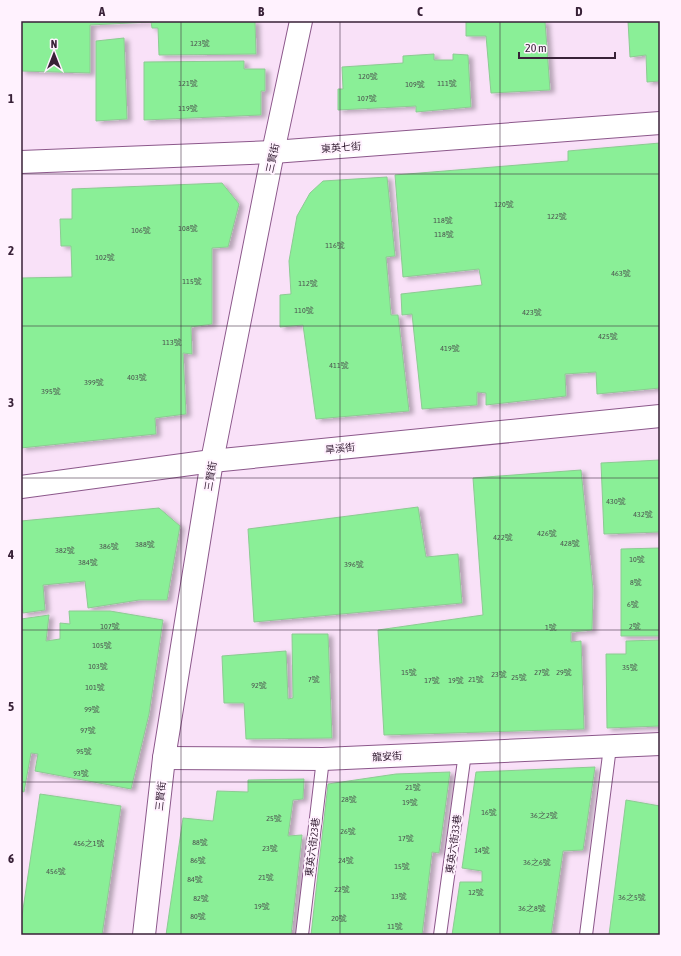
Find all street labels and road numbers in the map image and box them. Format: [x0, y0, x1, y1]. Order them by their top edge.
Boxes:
street label: 東英七街 [321, 141, 361, 154]
street label: 三賢街 [264, 142, 281, 174]
street label: 旱溪街 [325, 441, 356, 456]
street label: 三賢街 [203, 460, 218, 492]
street label: 龍安街 [372, 750, 402, 763]
street label: 三賢街 [153, 781, 168, 812]
street label: 東英六街33巷 [444, 814, 463, 874]
street label: 東英六街23巷 [303, 817, 322, 877]

